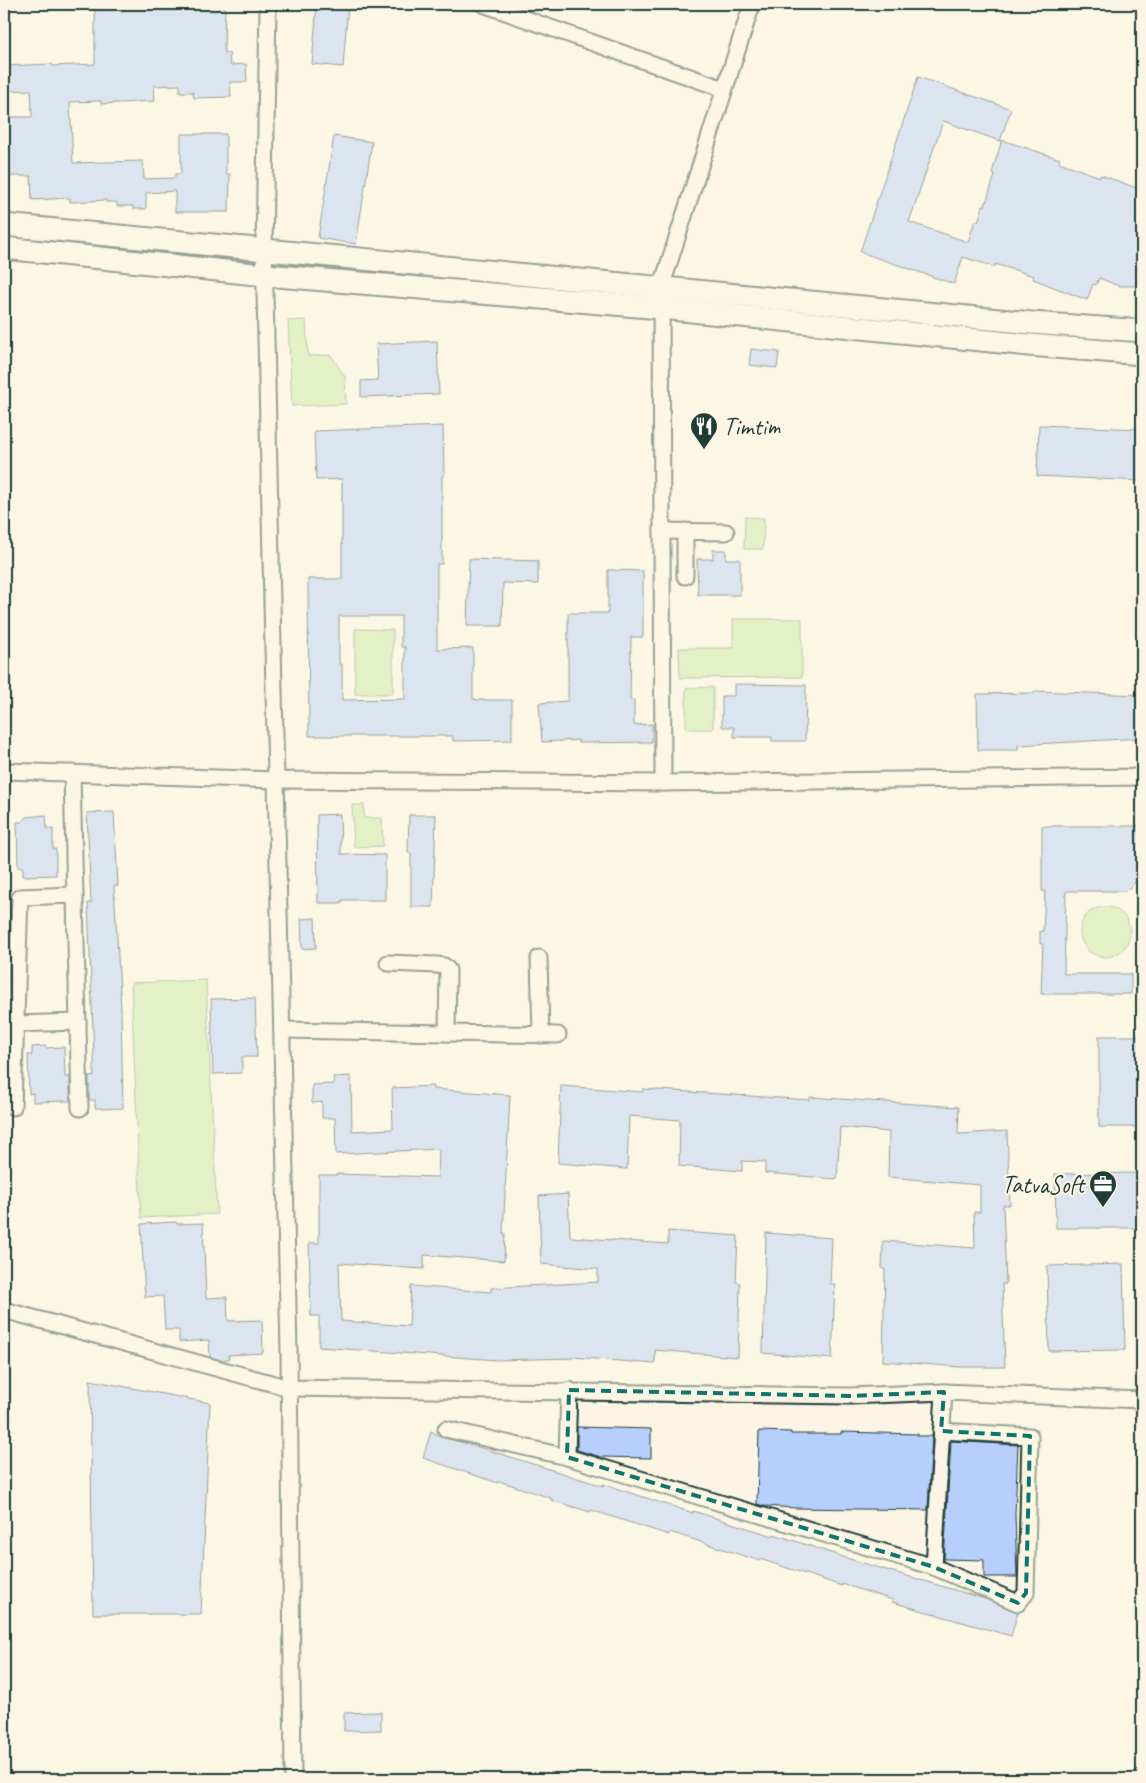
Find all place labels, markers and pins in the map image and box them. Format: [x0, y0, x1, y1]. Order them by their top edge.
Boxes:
restaurant icon: Timtim [689, 411, 719, 450]
place label: Timtim [723, 411, 781, 443]
place label: TatvaSoft [1002, 1169, 1086, 1201]
office icon: TatvaSoft [1088, 1169, 1118, 1208]

